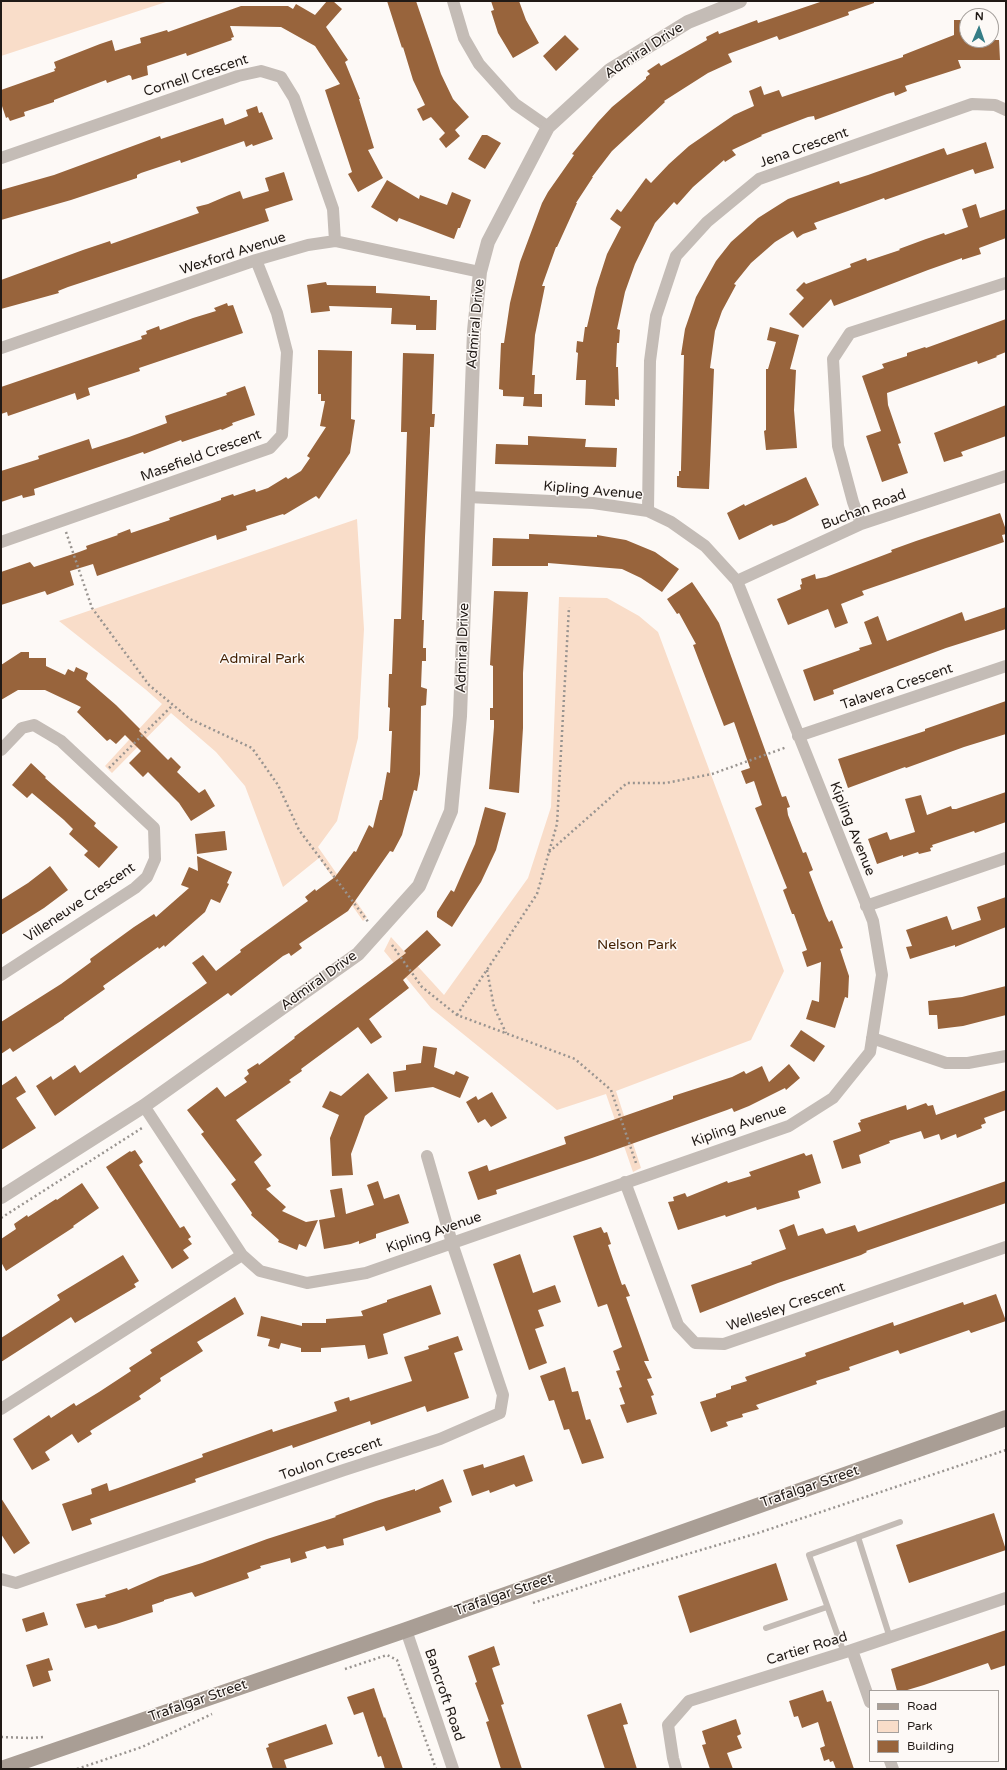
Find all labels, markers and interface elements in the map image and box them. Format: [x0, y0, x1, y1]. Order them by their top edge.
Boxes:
north arrow [959, 8, 999, 48]
text: N [975, 10, 984, 23]
street label: Admiral Drive [602, 19, 686, 83]
street label: Cornell Crescent [142, 51, 250, 101]
street label: Jena Crescent [757, 124, 851, 172]
street label: Wexford Avenue [178, 229, 288, 279]
street label: Admiral Drive [464, 278, 488, 370]
street label: Masefield Crescent [138, 426, 264, 486]
street label: Kipling Avenue [543, 478, 643, 504]
street label: Buchan Road [819, 486, 909, 534]
street label: Admiral Drive [453, 603, 473, 693]
park label: Admiral Park [219, 651, 305, 667]
street label: Talavera Crescent [839, 660, 955, 714]
street label: Kipling Avenue [826, 780, 878, 878]
street label: Villeneuve Crescent [21, 860, 139, 946]
park label: Nelson Park [597, 937, 677, 953]
street label: Admiral Drive [278, 948, 360, 1014]
street label: Kipling Avenue [689, 1101, 789, 1151]
street label: Kipling Avenue [384, 1209, 484, 1257]
street label: Wellesley Crescent [725, 1279, 847, 1335]
street label: Toulon Crescent [278, 1434, 384, 1484]
street label: Trafalgar Street [759, 1462, 861, 1512]
street label: Trafalgar Street [453, 1570, 555, 1620]
street label: Cartier Road [764, 1629, 850, 1669]
street label: Bancroft Road [420, 1647, 468, 1743]
street label: Trafalgar Street [147, 1676, 249, 1726]
legend [869, 1690, 999, 1762]
text: Road [907, 1699, 937, 1713]
text: Park [907, 1719, 933, 1733]
text: Building [907, 1739, 954, 1753]

